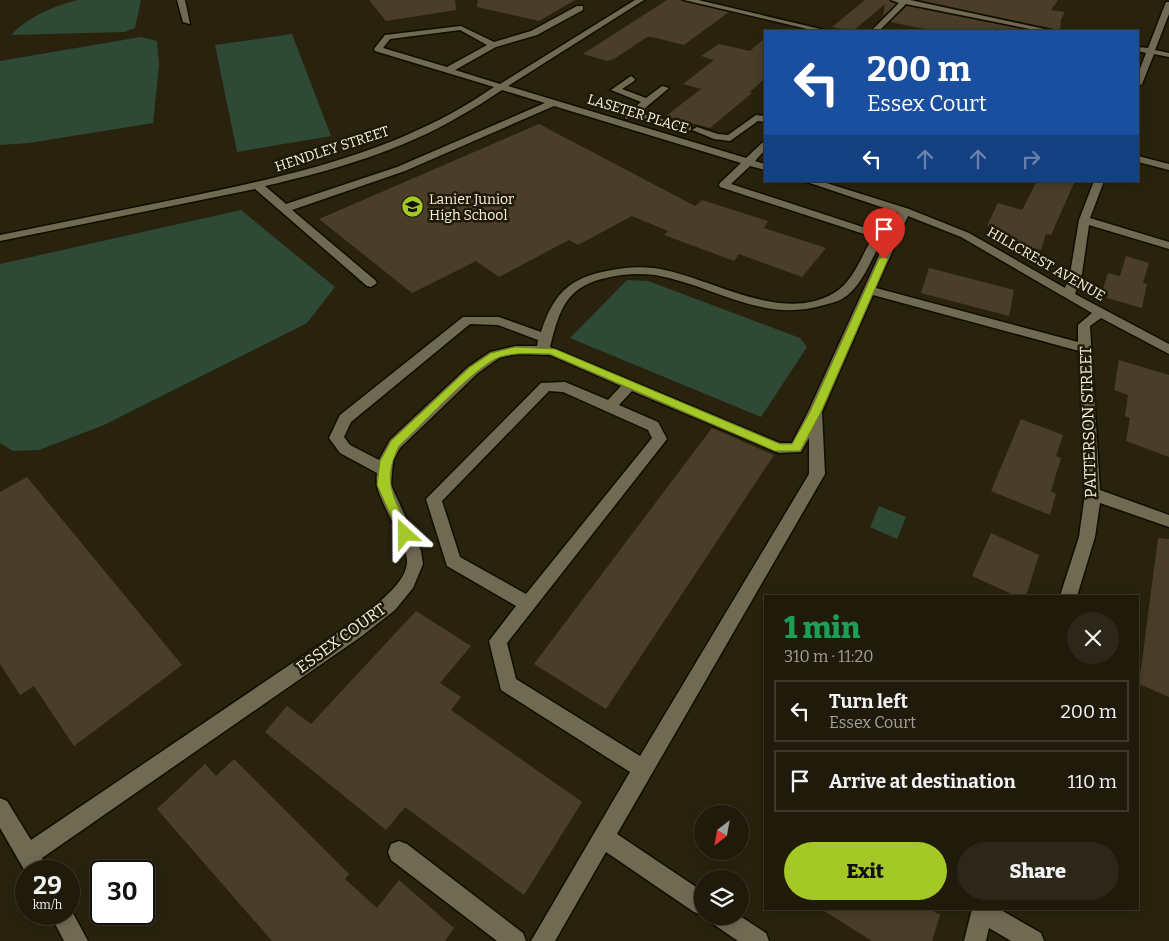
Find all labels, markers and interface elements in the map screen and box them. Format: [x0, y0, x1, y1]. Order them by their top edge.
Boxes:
text: 200 m [867, 48, 971, 90]
icon: left [784, 50, 849, 115]
text: Essex Court [867, 90, 987, 117]
street label: LASETER PLACE [585, 91, 691, 137]
street label: HENDLEY STREET [273, 123, 391, 175]
icon: left [858, 145, 886, 173]
icon: ahead [911, 145, 939, 173]
icon: ahead [964, 145, 992, 173]
icon: right [1017, 145, 1045, 173]
place label: Lanier Junior High School [429, 191, 514, 224]
school or university icon: Lanier Junior High School [401, 195, 425, 219]
pin [863, 208, 905, 259]
icon: arrive [870, 215, 898, 243]
street label: HILLCREST AVENUE [984, 223, 1108, 305]
street label: PATTERSON STREET [1076, 346, 1100, 498]
position arrow [378, 507, 430, 559]
street label: ESSEX COURT [293, 599, 389, 677]
text: 1 min [784, 610, 860, 646]
button: close [1067, 612, 1119, 664]
text: 310 m · 11:20 [784, 647, 873, 666]
text: Turn left [829, 690, 908, 713]
icon: left [786, 697, 814, 725]
text: 200 m [1060, 700, 1117, 723]
text: Essex Court [829, 713, 916, 732]
icon: arrive [786, 767, 814, 795]
text: Arrive at destination [829, 770, 1016, 793]
text: 110 m [1067, 770, 1117, 793]
north arrow [694, 805, 749, 860]
map controls [694, 805, 749, 925]
button: Exit [784, 842, 947, 900]
button: Share [957, 842, 1119, 900]
speed limit sign: 30 [90, 860, 155, 925]
button: layers [694, 870, 749, 925]
text: 29 [33, 871, 62, 901]
text: km/h [33, 898, 62, 912]

